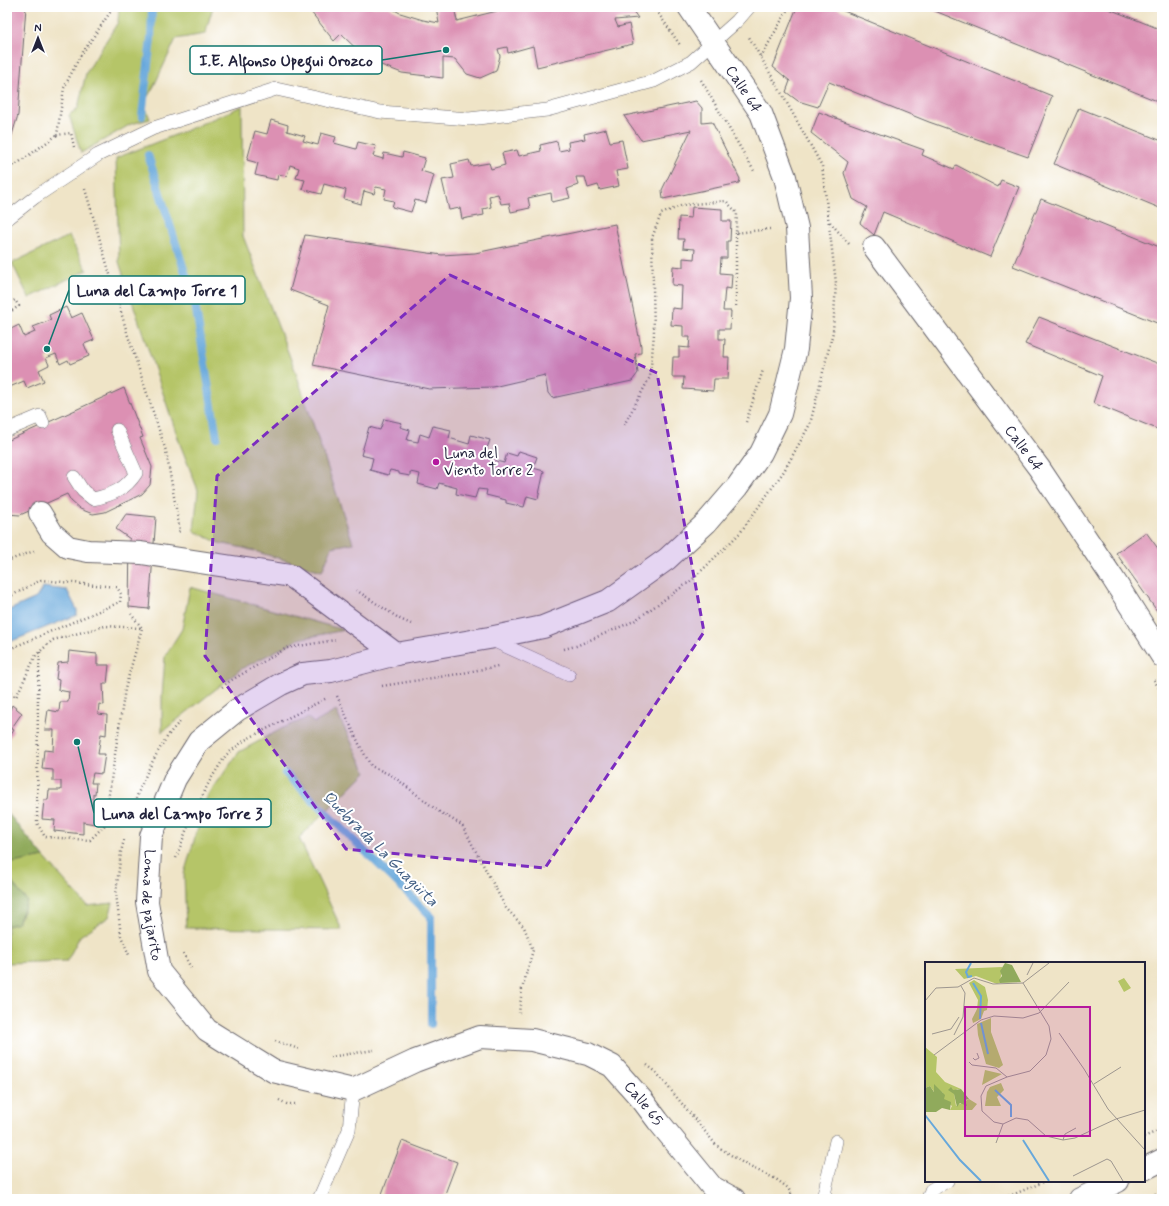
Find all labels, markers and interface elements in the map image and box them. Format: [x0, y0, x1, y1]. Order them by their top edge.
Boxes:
north arrow [18, 18, 58, 58]
text: N [34, 22, 42, 36]
callout: I.E. Alfonso Upegui Orozco [190, 46, 382, 74]
text: I.E. Alfonso Upegui Orozco [199, 51, 373, 74]
street label: Calle 64 [720, 62, 766, 117]
callout: Luna del Campo Torre 1 [69, 276, 245, 304]
text: Luna del Campo Torre 1 [77, 281, 237, 302]
street label: Calle 64 [999, 421, 1047, 476]
place label: Luna del Viento Torre 2 [444, 444, 533, 481]
marker: Luna del Viento Torre 2 [431, 457, 441, 467]
water label: Quebrada La Guagüita [317, 787, 443, 912]
callout: Luna del Campo Torre 3 [94, 799, 271, 827]
text: Luna del Campo Torre 3 [102, 804, 263, 825]
street label: Loma de pajarito [136, 849, 166, 963]
inset map [925, 962, 1145, 1182]
street label: Calle 65 [619, 1077, 667, 1130]

